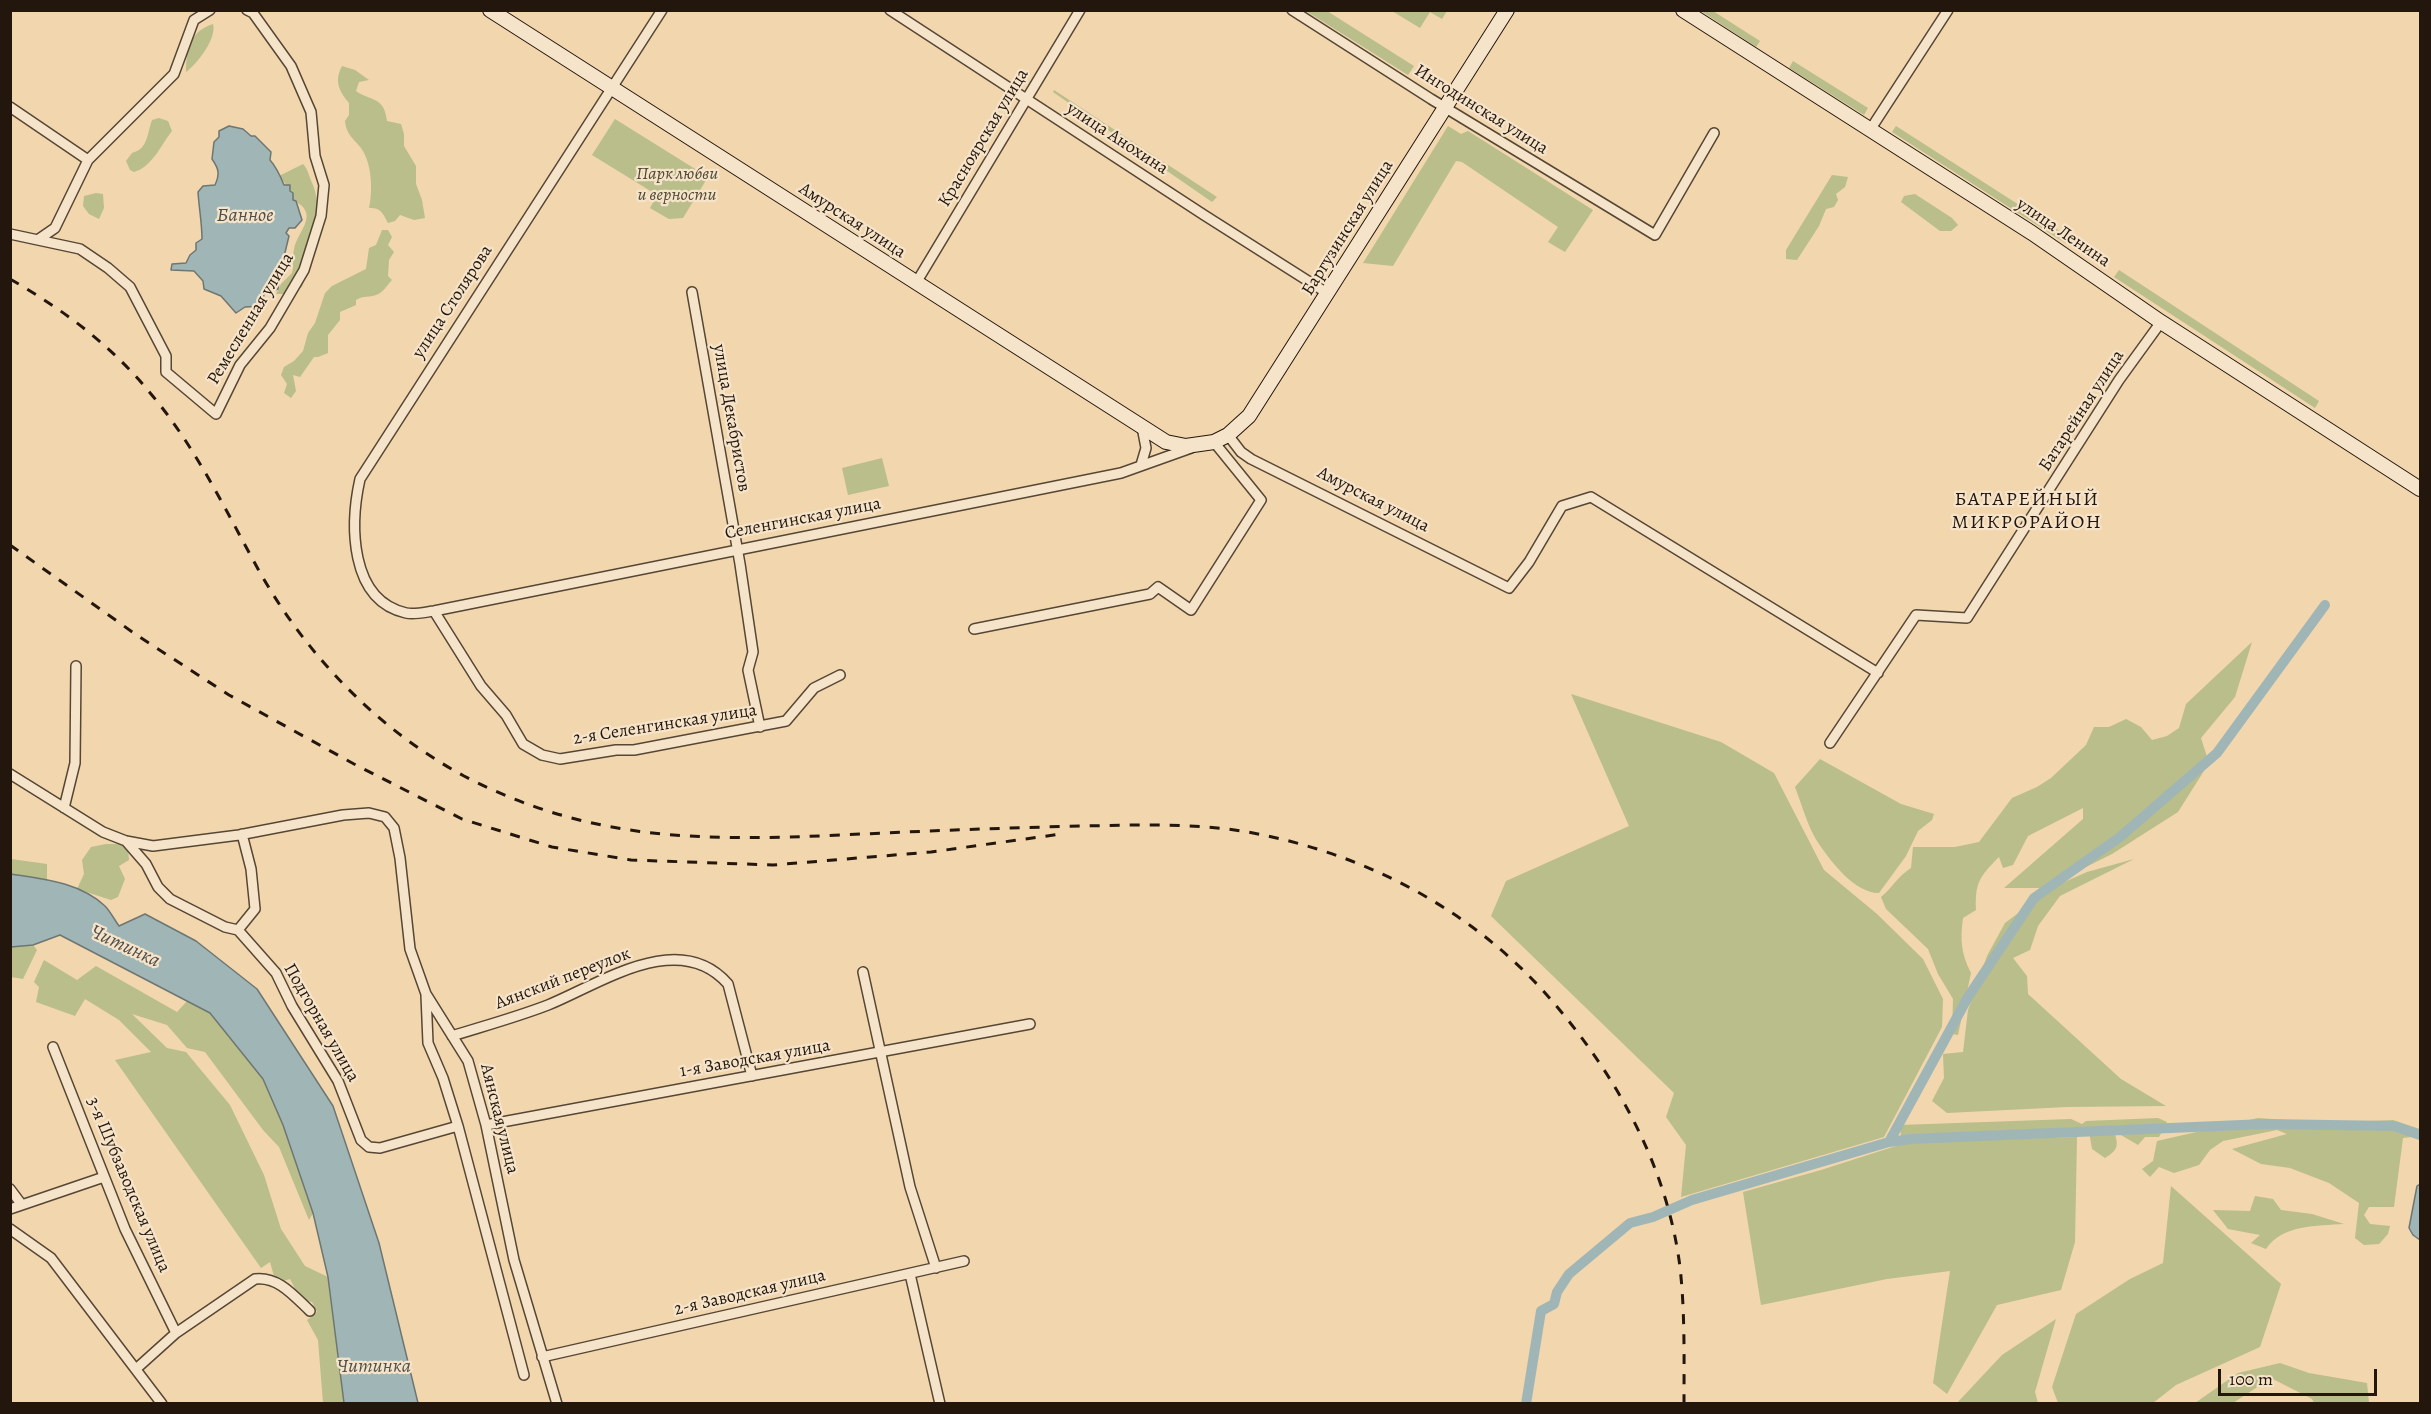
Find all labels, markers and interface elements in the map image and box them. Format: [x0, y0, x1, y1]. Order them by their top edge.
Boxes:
street label: Ингодинская улица [1410, 60, 1552, 160]
street label: Красноярская улица [934, 65, 1034, 211]
street label: улица Анохина [1062, 98, 1172, 180]
street label: Баргузинская улица [1297, 156, 1399, 300]
park label: Парк любви и верности [636, 164, 718, 207]
street label: Амурская улица [794, 178, 910, 264]
street label: улица Ленина [2012, 194, 2114, 272]
water label: Банное [216, 204, 274, 228]
street label: улица Столярова [408, 241, 498, 363]
street label: Ремесленная улица [203, 249, 299, 389]
street label: улица Декабристов [707, 343, 755, 493]
street label: Батарейная улица [2035, 346, 2129, 476]
street label: Амурская улица [1313, 462, 1433, 538]
district label: БАТАРЕЙНЫЙ МИКРОРАЙОН [1952, 488, 2102, 535]
street label: Селенгинская улица [723, 493, 883, 545]
street label: 2-я Селенгинская улица [572, 700, 758, 750]
water label: Читинка [86, 920, 164, 974]
street label: Аянский переулок [492, 943, 634, 1015]
street label: Подгорная улица [278, 960, 364, 1086]
street label: 1-я Заводская улица [678, 1035, 832, 1083]
street label: Аянская улица [475, 1062, 523, 1176]
street label: 3-я Шубзаводская улица [81, 1094, 175, 1276]
street label: 2-я Заводская улица [672, 1265, 828, 1321]
water label: Читинка [337, 1355, 411, 1379]
scale bar [2221, 1357, 2380, 1395]
text: 100 m [2229, 1367, 2273, 1391]

